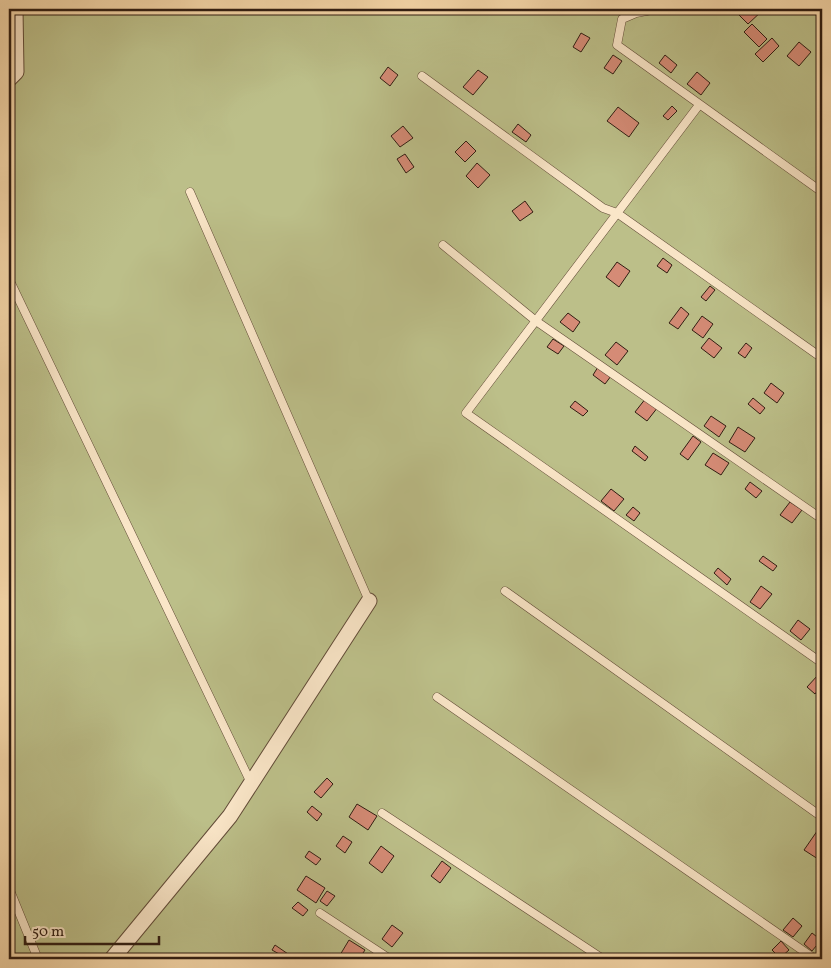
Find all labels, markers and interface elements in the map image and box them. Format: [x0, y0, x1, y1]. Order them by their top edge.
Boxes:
scale bar [25, 913, 159, 945]
text: 50 m [32, 922, 64, 943]

